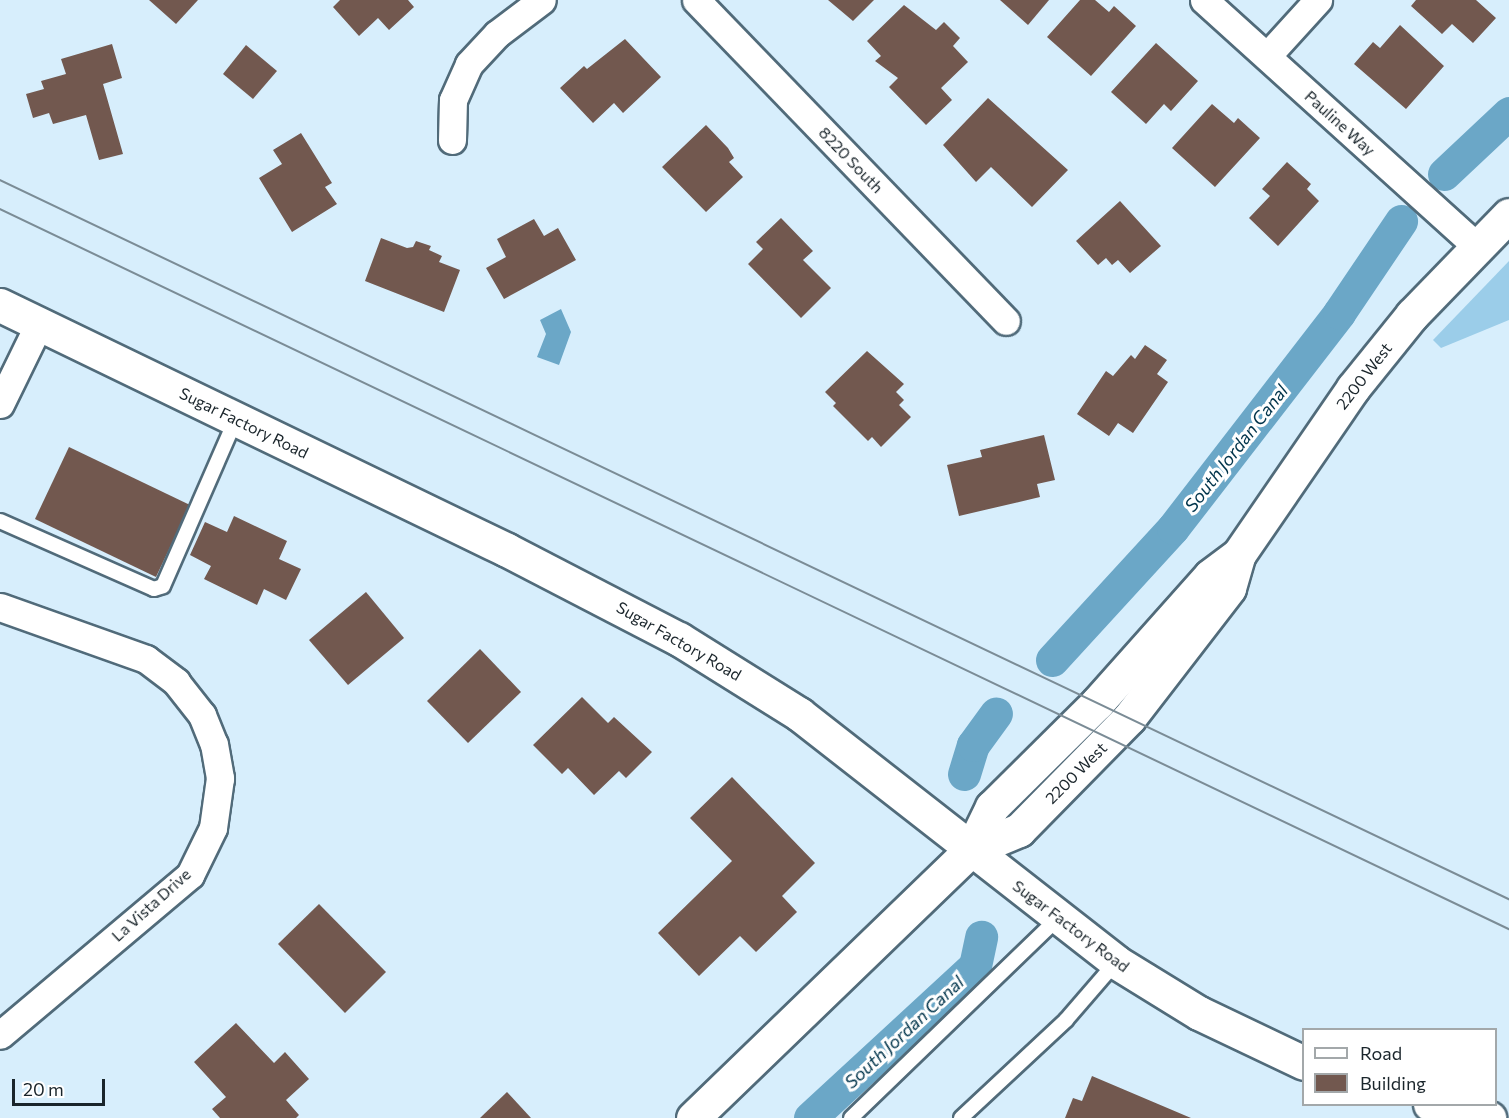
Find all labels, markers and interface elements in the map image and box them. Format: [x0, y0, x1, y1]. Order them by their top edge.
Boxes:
street label: Pauline Way [1301, 86, 1379, 160]
street label: 8220 South [815, 123, 887, 197]
street label: 2200 West [1332, 339, 1396, 413]
water label: South Jordan Canal [1180, 380, 1292, 516]
street label: Sugar Factory Road [176, 383, 312, 463]
street label: Sugar Factory Road [613, 597, 745, 685]
street label: 2200 West [1041, 738, 1111, 808]
street label: La Vista Drive [108, 865, 194, 945]
street label: Sugar Factory Road [1009, 876, 1133, 976]
water label: South Jordan Canal [840, 971, 968, 1093]
legend [1302, 1028, 1497, 1106]
text: Road [1360, 1042, 1402, 1064]
scale bar [15, 1067, 108, 1105]
text: Building [1360, 1072, 1426, 1094]
text: 20 m [23, 1078, 64, 1100]

